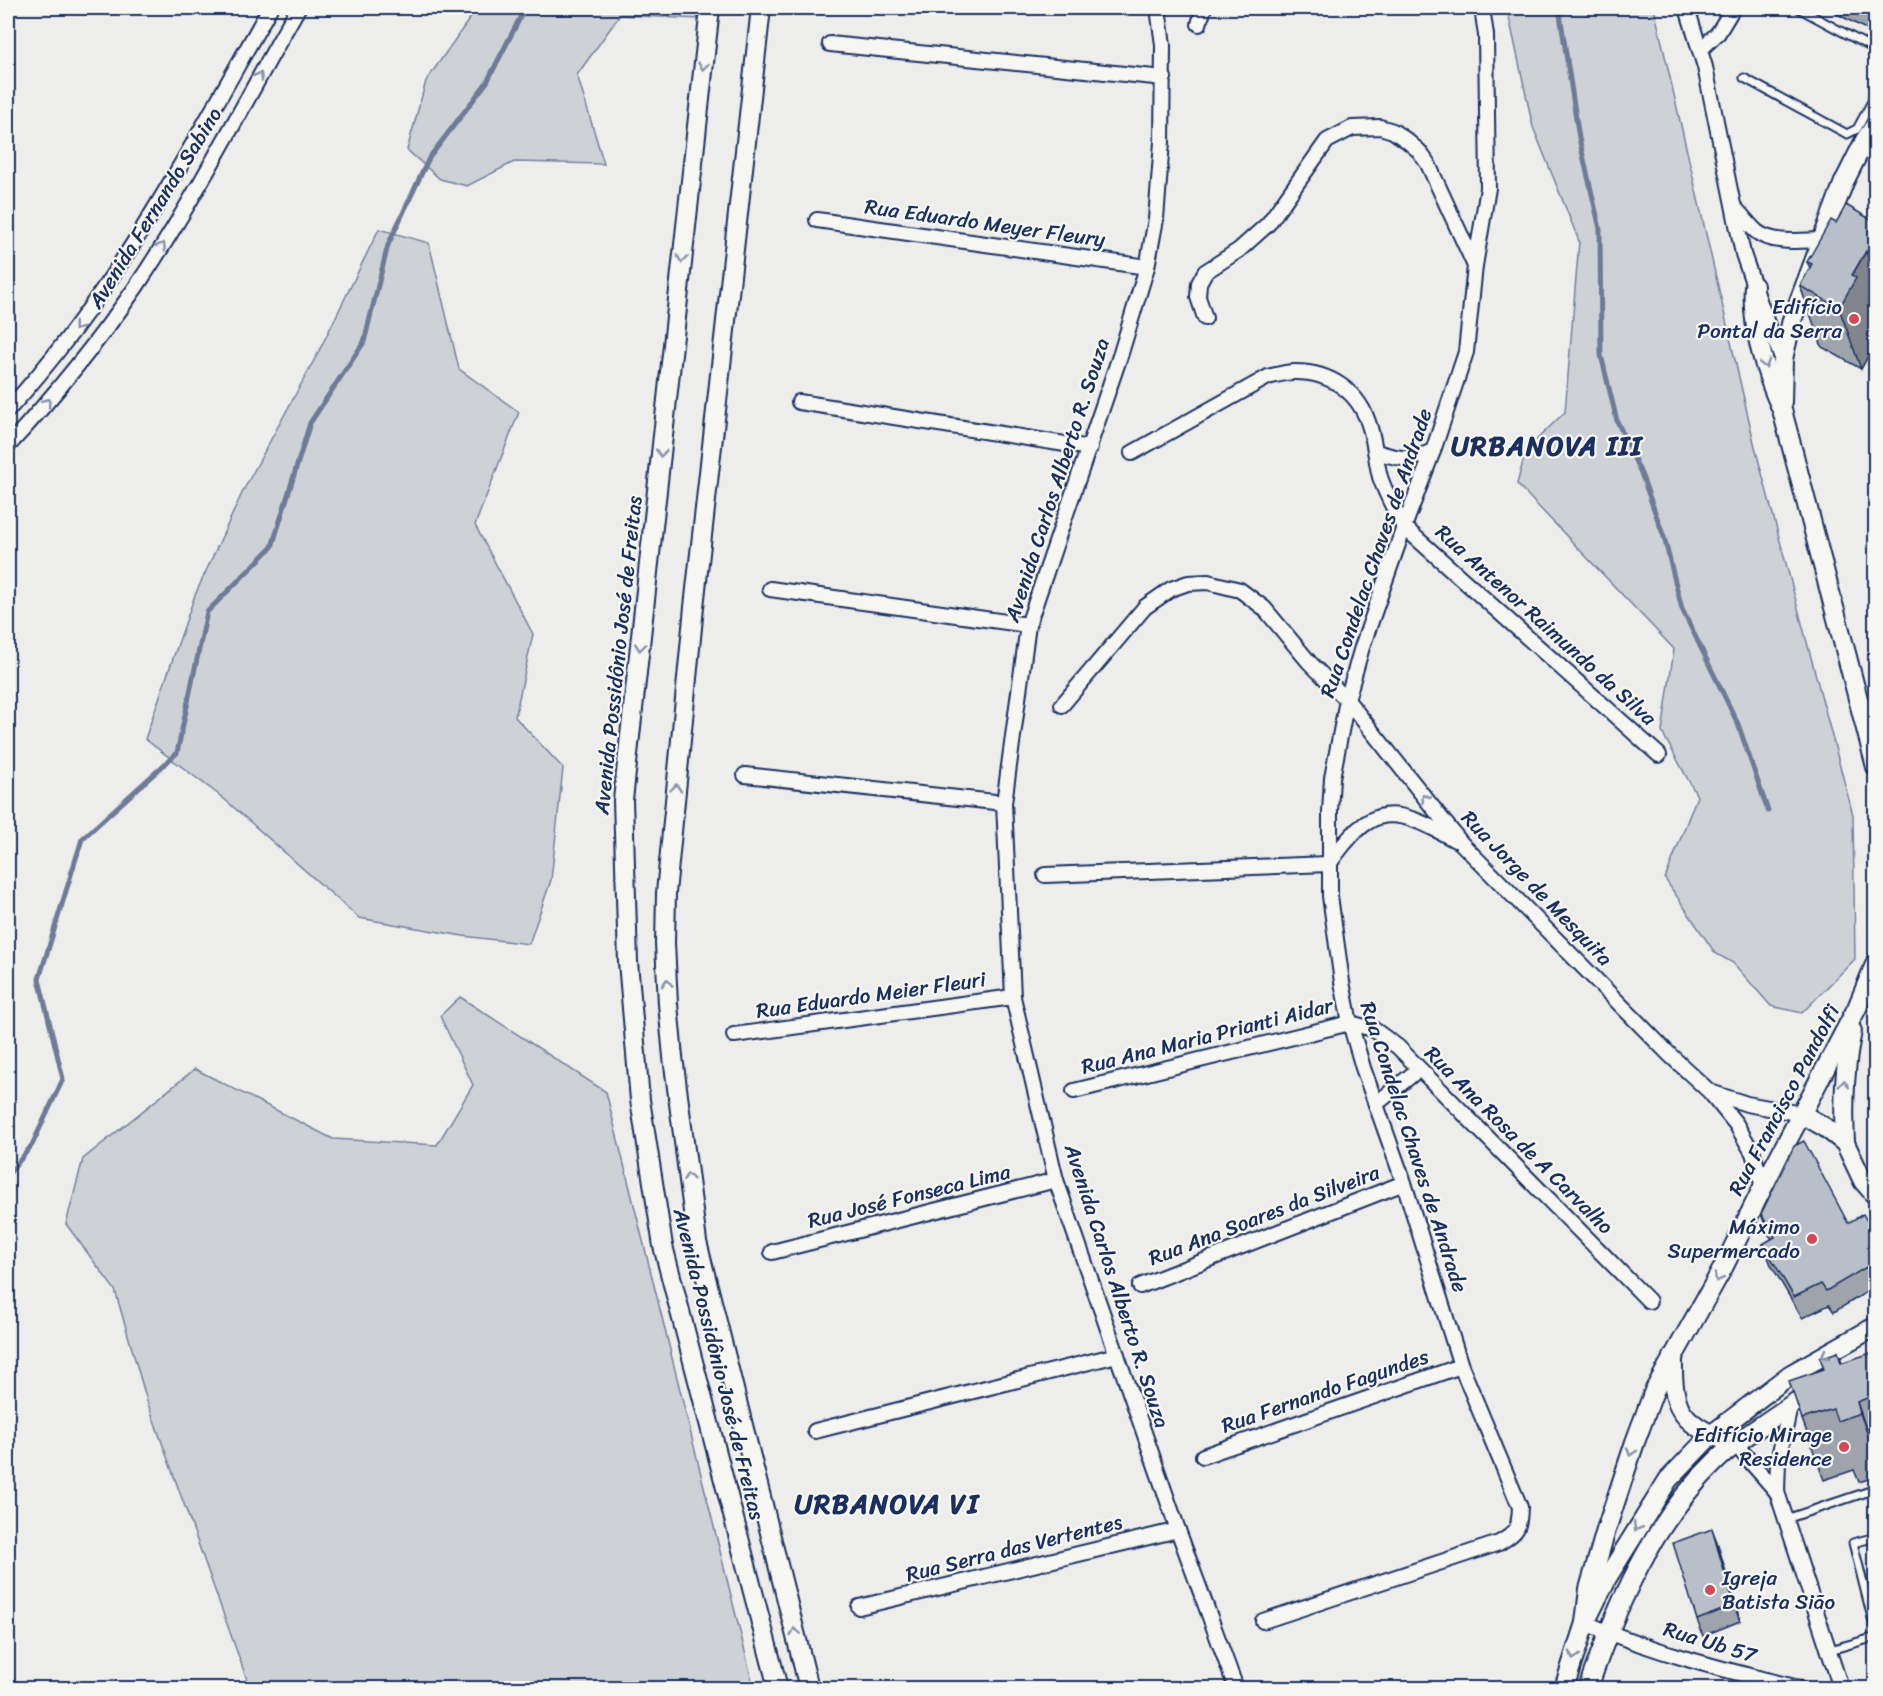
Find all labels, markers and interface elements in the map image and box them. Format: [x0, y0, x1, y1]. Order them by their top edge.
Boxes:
one-way arrow [698, 61, 710, 70]
one-way arrow [252, 72, 263, 83]
street label: Avenida Fernando Sabino [77, 100, 233, 317]
street label: Rua Eduardo Meyer Fleury [862, 187, 1108, 259]
one-way arrow [155, 241, 166, 252]
one-way arrow [676, 255, 689, 264]
place label: Edifício Pontal da Serra [1697, 288, 1842, 350]
marker: Edifício Pontal da Serra [1847, 312, 1861, 326]
one-way arrow [73, 320, 84, 331]
street label: Avenida Carlos Alberto R. Souza [993, 333, 1121, 628]
one-way arrow [1758, 359, 1770, 369]
one-way arrow [39, 398, 50, 409]
street label: Rua Condelac Chaves de Andrade [1309, 403, 1444, 703]
district label: URBANOVA III [1451, 422, 1644, 470]
one-way arrow [655, 449, 668, 458]
street label: Avenida Possidônio José de Freitas [582, 493, 654, 817]
street label: Rua Antenor Raimundo da Silva [1426, 515, 1666, 736]
one-way arrow [634, 643, 647, 652]
one-way arrow [669, 784, 682, 793]
one-way arrow [1421, 794, 1432, 805]
street label: Rua Jorge de Mesquita [1452, 801, 1623, 976]
street label: Rua Eduardo Meier Fleuri [754, 960, 989, 1030]
one-way arrow [660, 978, 673, 987]
street label: Rua Ana Maria Prianti Aidar [1077, 986, 1338, 1086]
street label: Rua Francisco Pandolfi [1717, 996, 1851, 1203]
street label: Rua Condelac Chaves de Andrade [1349, 997, 1479, 1298]
street label: Rua Ana Rosa de A Carvalho [1415, 1036, 1623, 1244]
one-way arrow [1838, 1080, 1851, 1089]
street label: Avenida Carlos Alberto R. Souza [1053, 1138, 1181, 1433]
street label: Rua José Fonseca Lima [804, 1152, 1015, 1240]
street label: Rua Ana Soares da Silveira [1143, 1153, 1386, 1277]
one-way arrow [683, 1172, 695, 1181]
street label: Avenida Possidônio José de Freitas [662, 1203, 776, 1524]
place label: Máximo Supermercado [1667, 1208, 1800, 1270]
marker: Máximo Supermercado [1805, 1232, 1819, 1246]
one-way arrow [1714, 1272, 1725, 1282]
street label: Rua Fernando Fagundes [1216, 1338, 1434, 1444]
one-way arrow [1821, 1348, 1831, 1359]
place label: Edifício Mirage Residence [1694, 1416, 1832, 1478]
marker: Edifício Mirage Residence [1837, 1440, 1851, 1454]
one-way arrow [1626, 1446, 1639, 1457]
district label: URBANOVA VI [794, 1480, 980, 1528]
street label: Rua Serra das Vertentes [902, 1503, 1127, 1593]
one-way arrow [1633, 1521, 1644, 1531]
place label: Igreja Batista Sião [1721, 1559, 1835, 1621]
marker: Igreja Batista Sião [1703, 1583, 1717, 1597]
street label: Rua Ub 57 [1659, 1610, 1763, 1675]
one-way arrow [789, 1627, 802, 1637]
one-way arrow [1569, 1650, 1582, 1661]

